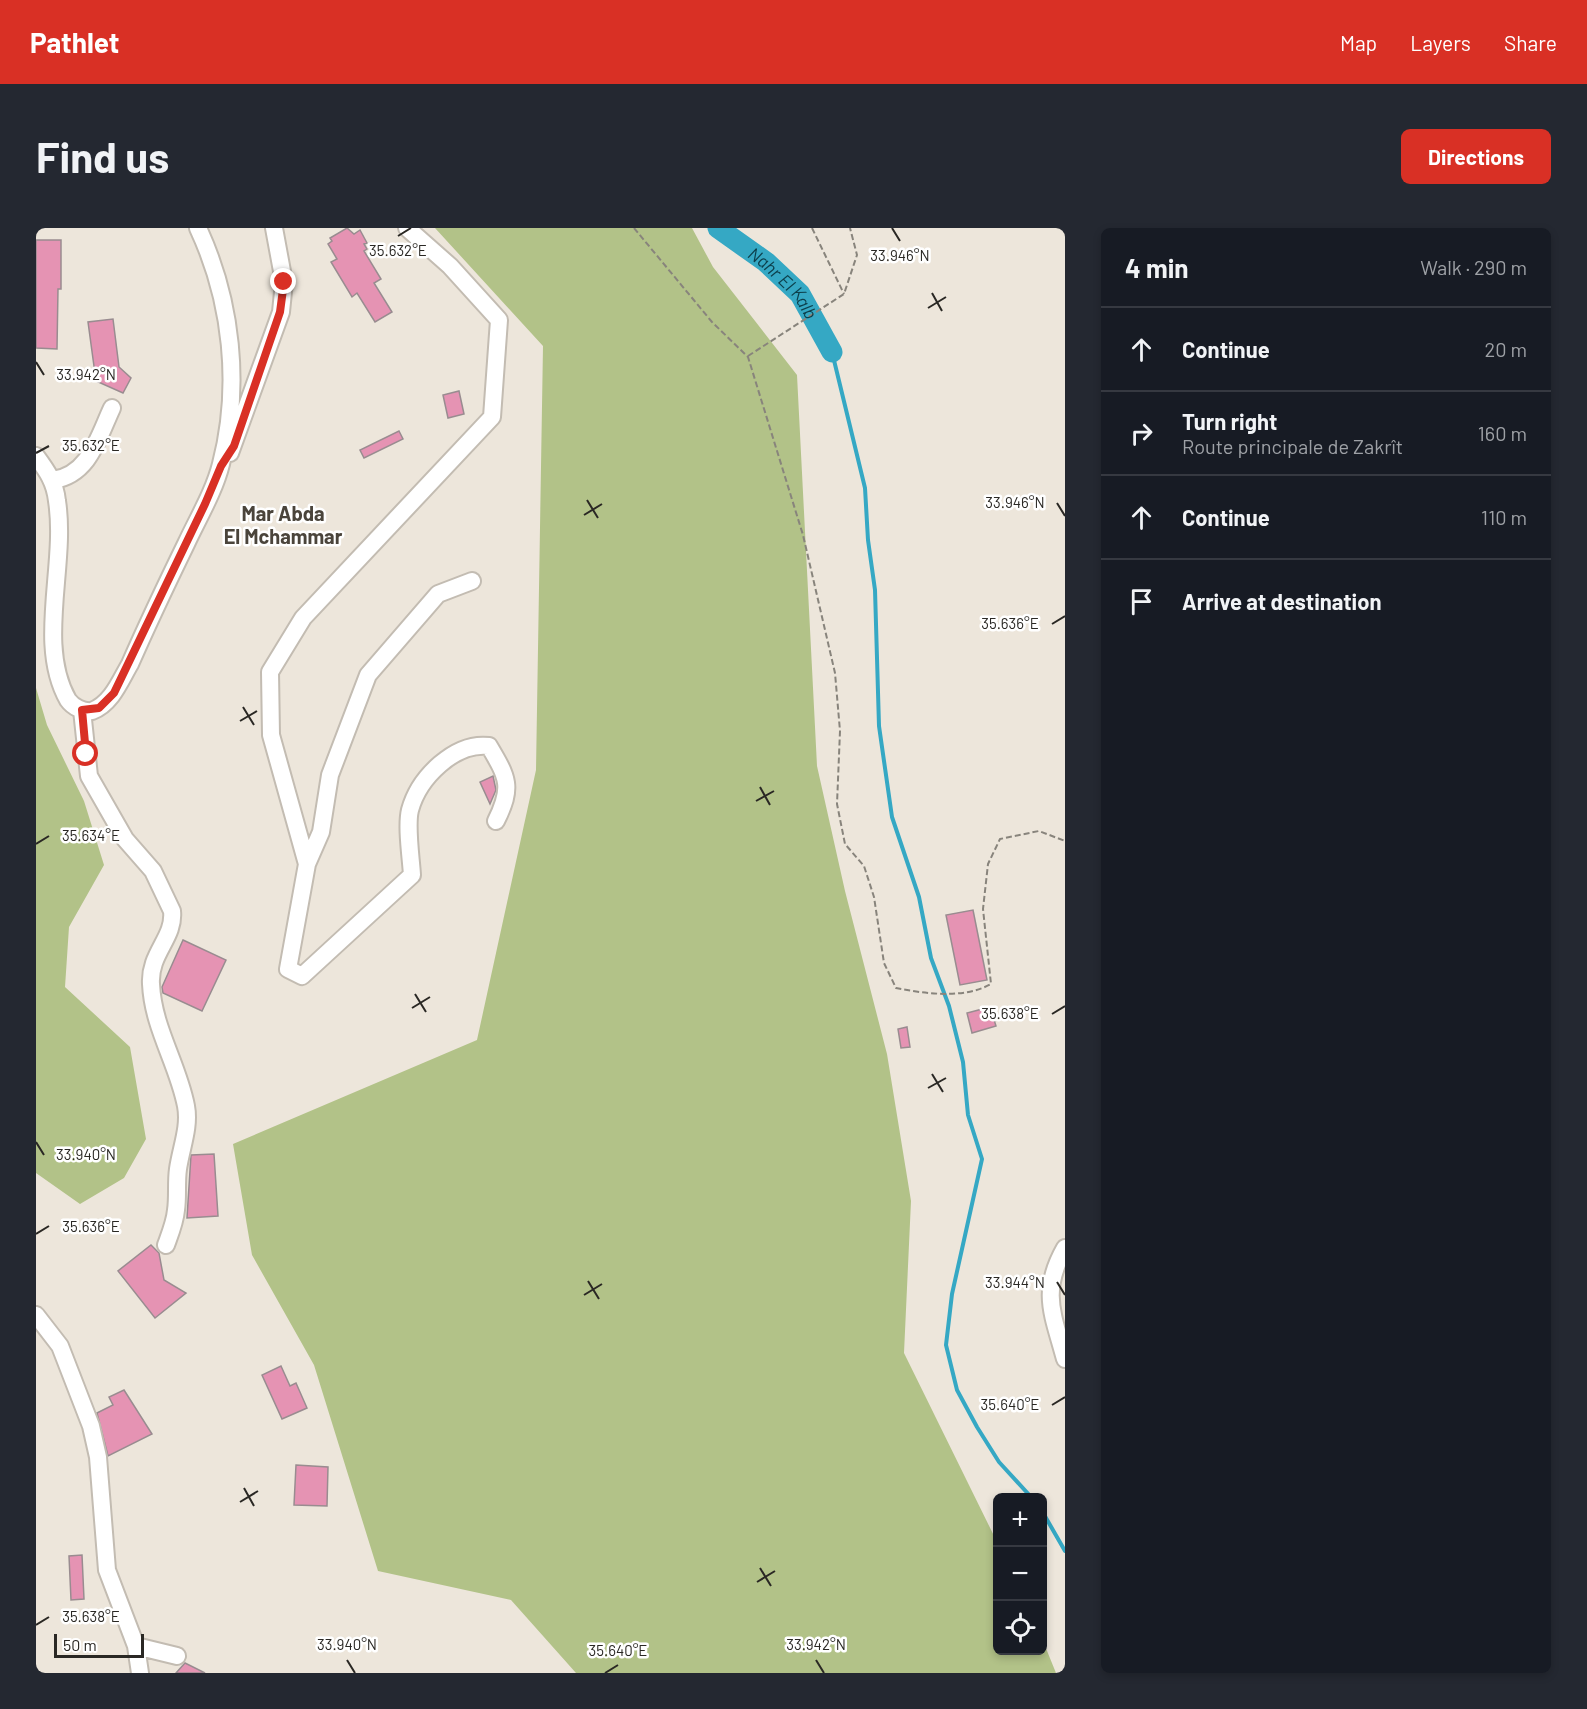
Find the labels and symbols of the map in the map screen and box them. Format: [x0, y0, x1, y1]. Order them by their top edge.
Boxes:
text: 35.632°E [369, 241, 427, 259]
water label: Nahr El Kalb [744, 242, 822, 323]
text: 33.946°N [870, 246, 930, 264]
route end [270, 268, 296, 294]
text: 33.942°N [56, 365, 116, 383]
text: 35.632°E [62, 436, 120, 454]
text: 33.946°N [985, 493, 1045, 511]
district label: Mar Abda El Mchammar [224, 501, 343, 548]
text: 35.636°E [981, 614, 1039, 632]
route start [72, 740, 98, 766]
text: 35.634°E [62, 826, 120, 844]
text: 35.638°E [981, 1004, 1039, 1022]
text: 33.940°N [56, 1145, 116, 1163]
text: 35.636°E [62, 1217, 120, 1235]
text: 33.944°N [985, 1273, 1045, 1291]
text: 35.640°E [981, 1395, 1039, 1413]
text: 35.638°E [62, 1607, 120, 1625]
scale bar [54, 1631, 144, 1658]
text: 33.940°N [317, 1635, 377, 1653]
text: 33.942°N [786, 1635, 846, 1653]
text: 35.640°E [589, 1641, 647, 1659]

